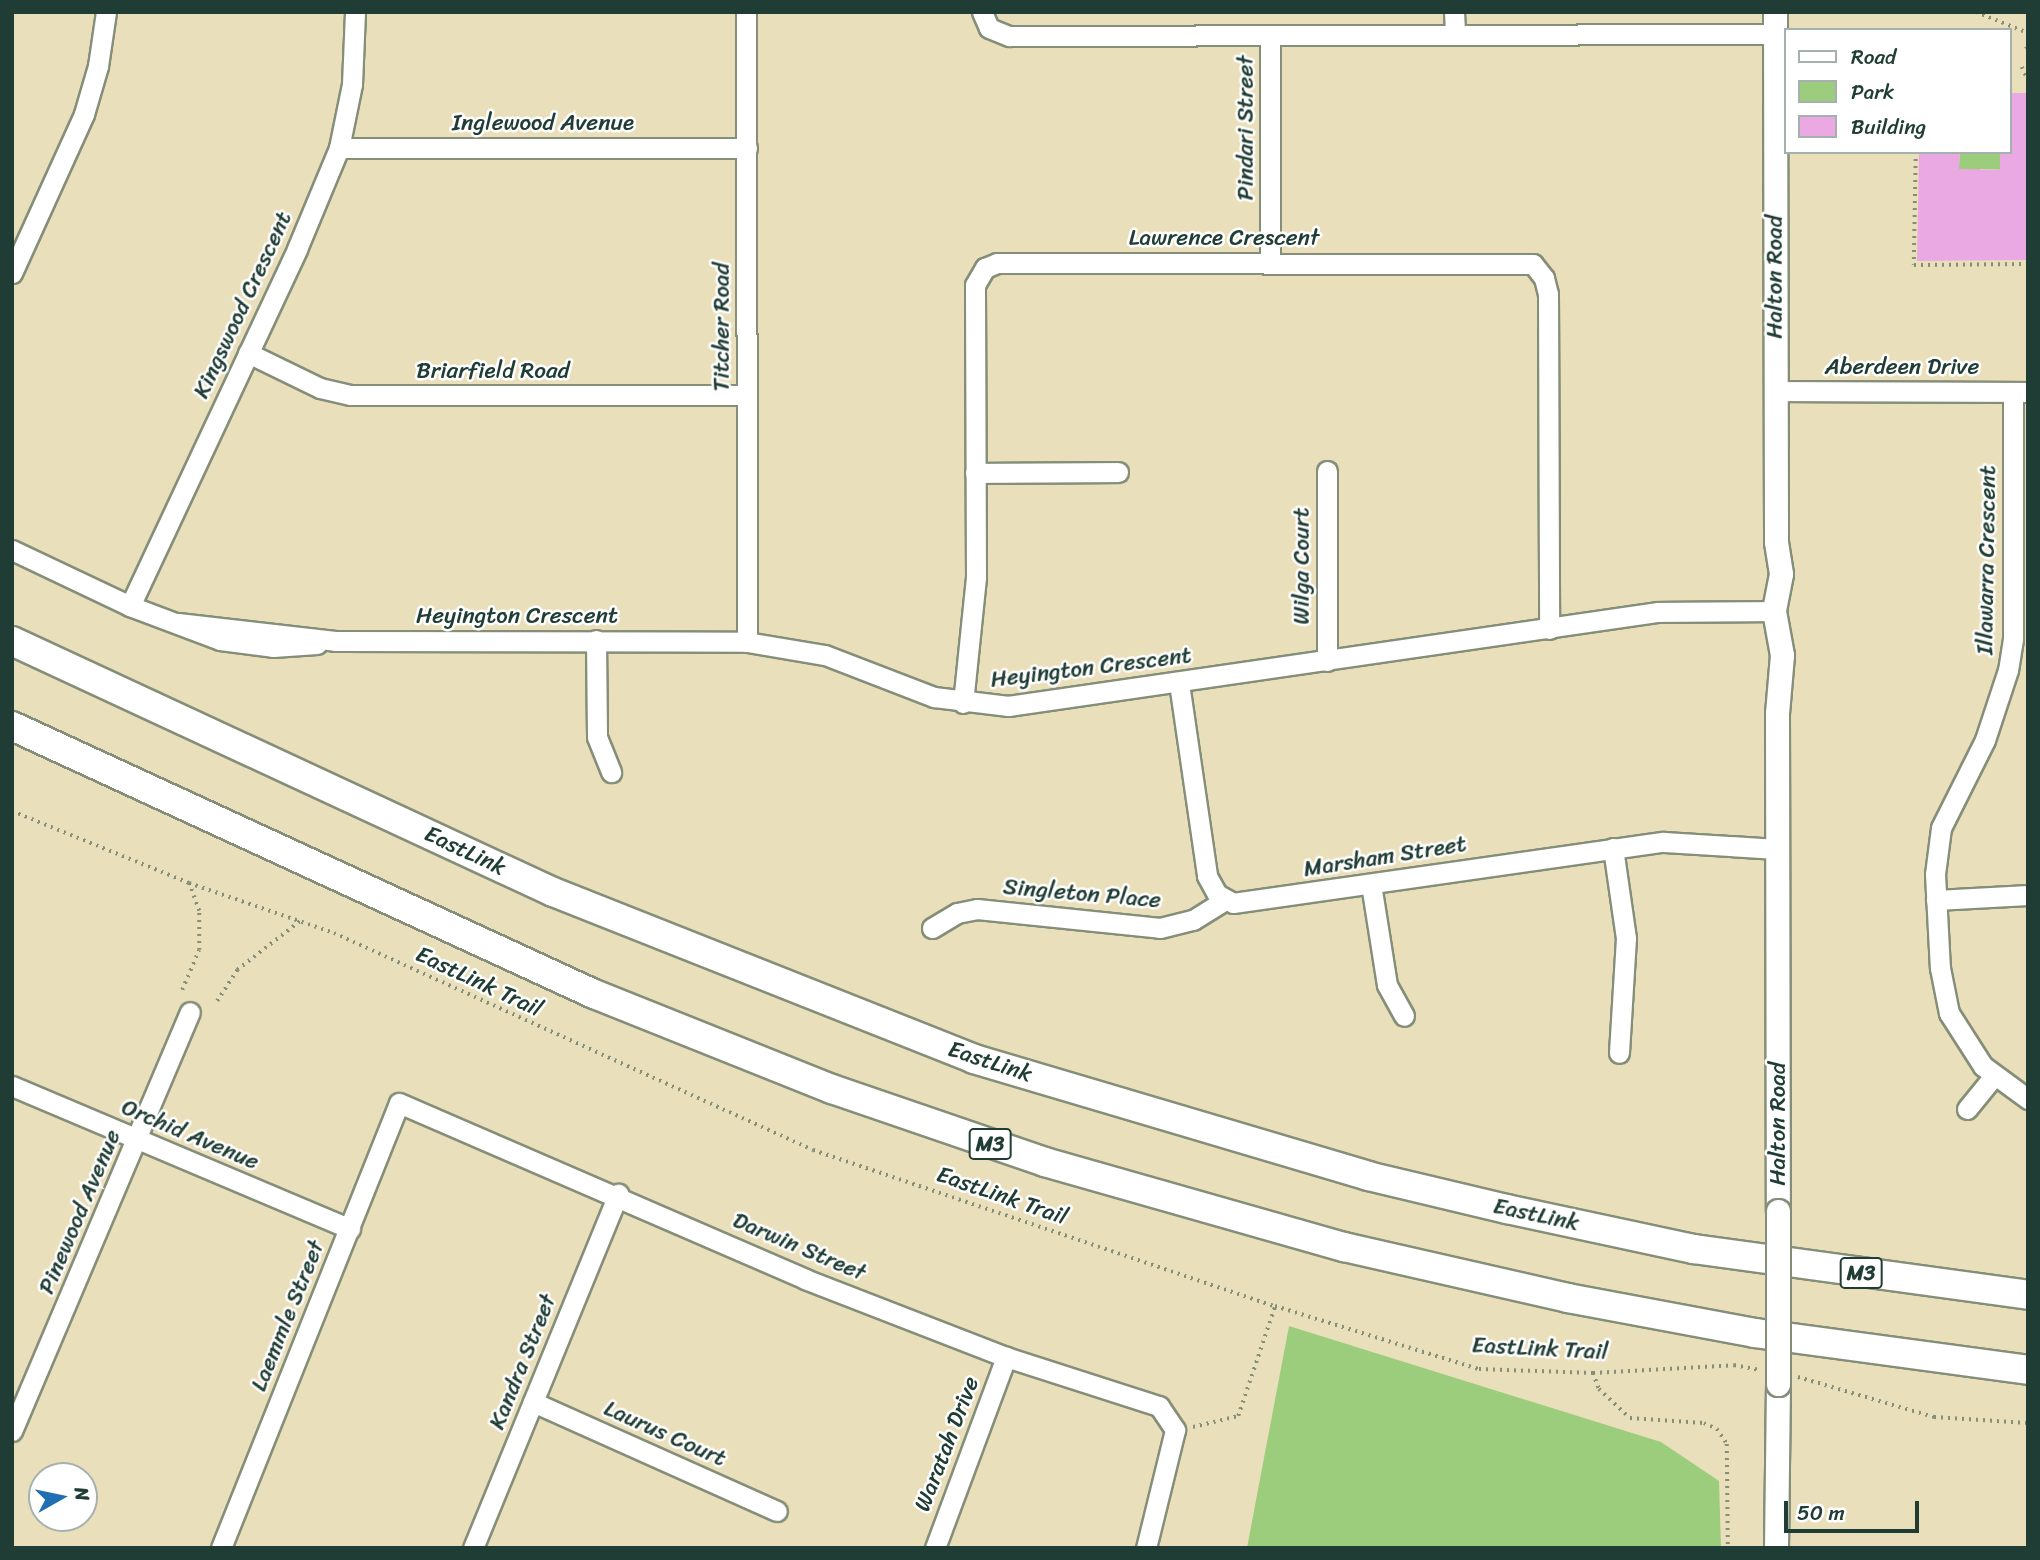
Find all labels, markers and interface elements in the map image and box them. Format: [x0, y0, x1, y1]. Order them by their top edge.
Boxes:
legend [1784, 28, 2012, 154]
text: Road [1851, 38, 1896, 76]
street label: Pindari Street [1232, 56, 1260, 200]
text: Park [1851, 73, 1894, 111]
text: Building [1851, 108, 1926, 146]
street label: Inglewood Avenue [452, 109, 634, 137]
street label: Kingswood Crescent [188, 207, 298, 403]
street label: Halton Road [1761, 215, 1789, 339]
street label: Lawrence Crescent [1128, 224, 1320, 252]
street label: Titcher Road [708, 262, 736, 392]
street label: Aberdeen Drive [1825, 353, 1979, 381]
street label: Briarfield Road [416, 357, 570, 385]
street label: Illawarra Crescent [1972, 465, 2002, 655]
street label: Wilga Court [1288, 507, 1316, 625]
street label: Heyington Crescent [416, 602, 618, 630]
street label: Heyington Crescent [989, 642, 1193, 694]
street label: EastLink [420, 820, 510, 882]
street label: Marsham Street [1302, 831, 1468, 883]
street label: Singleton Place [1002, 873, 1162, 915]
street label: EastLink Trail [411, 941, 547, 1023]
street label: EastLink [945, 1035, 1035, 1089]
street label: Halton Road [1764, 1062, 1792, 1186]
street label: Orchid Avenue [118, 1094, 262, 1176]
street label: Pinewood Avenue [33, 1126, 127, 1298]
road number: M3 [967, 1126, 1013, 1162]
street label: EastLink Trail [933, 1161, 1071, 1231]
street label: EastLink [1491, 1192, 1581, 1238]
street label: Darwin Street [728, 1207, 870, 1287]
street label: Laemmle Street [245, 1237, 331, 1395]
road number: M3 [1838, 1256, 1884, 1290]
street label: Kandra Street [483, 1290, 563, 1434]
street label: EastLink Trail [1471, 1332, 1609, 1366]
street label: Waratah Drive [909, 1373, 985, 1515]
street label: Laurus Court [600, 1395, 730, 1473]
north arrow [28, 1462, 98, 1532]
text: N [65, 1485, 100, 1503]
scale bar [1788, 1486, 1923, 1530]
text: 50 m [1797, 1494, 1845, 1532]

